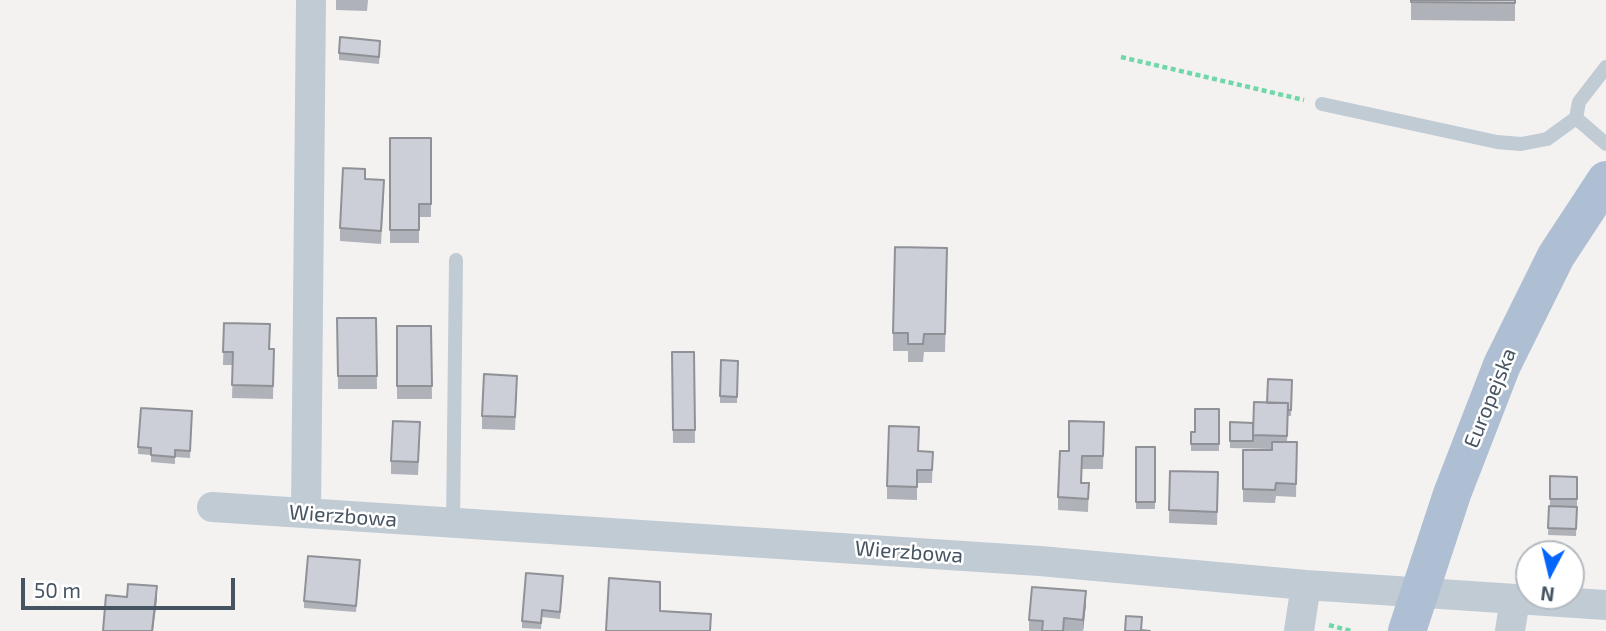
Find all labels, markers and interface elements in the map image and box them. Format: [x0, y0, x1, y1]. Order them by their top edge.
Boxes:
street label: Europejska [1459, 344, 1521, 452]
street label: Wierzbowa [288, 500, 398, 532]
street label: Wierzbowa [854, 536, 964, 568]
north arrow [1515, 540, 1585, 610]
scale bar [24, 564, 238, 608]
text: 50 m [34, 577, 81, 602]
text: N [1539, 582, 1556, 607]

